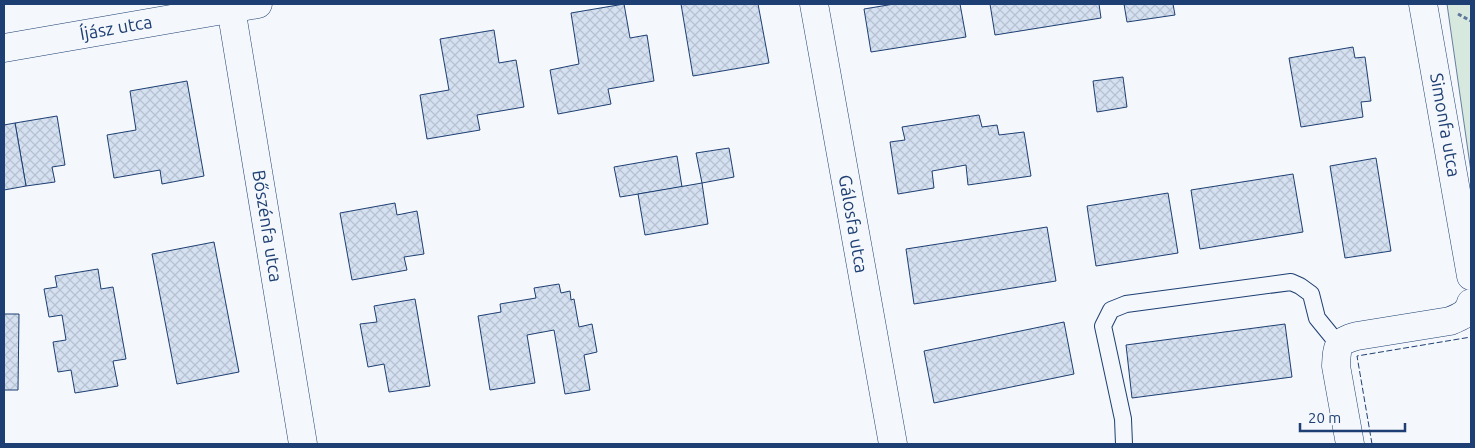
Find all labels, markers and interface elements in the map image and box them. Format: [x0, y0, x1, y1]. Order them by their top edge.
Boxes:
street label: Íjász utca [78, 10, 154, 43]
street label: Simonfa utca [1427, 71, 1465, 178]
street label: Bőszénfa utca [249, 168, 287, 283]
street label: Gálosfa utca [836, 173, 872, 274]
scale bar [1300, 400, 1405, 432]
text: 20 m [1308, 409, 1341, 426]

